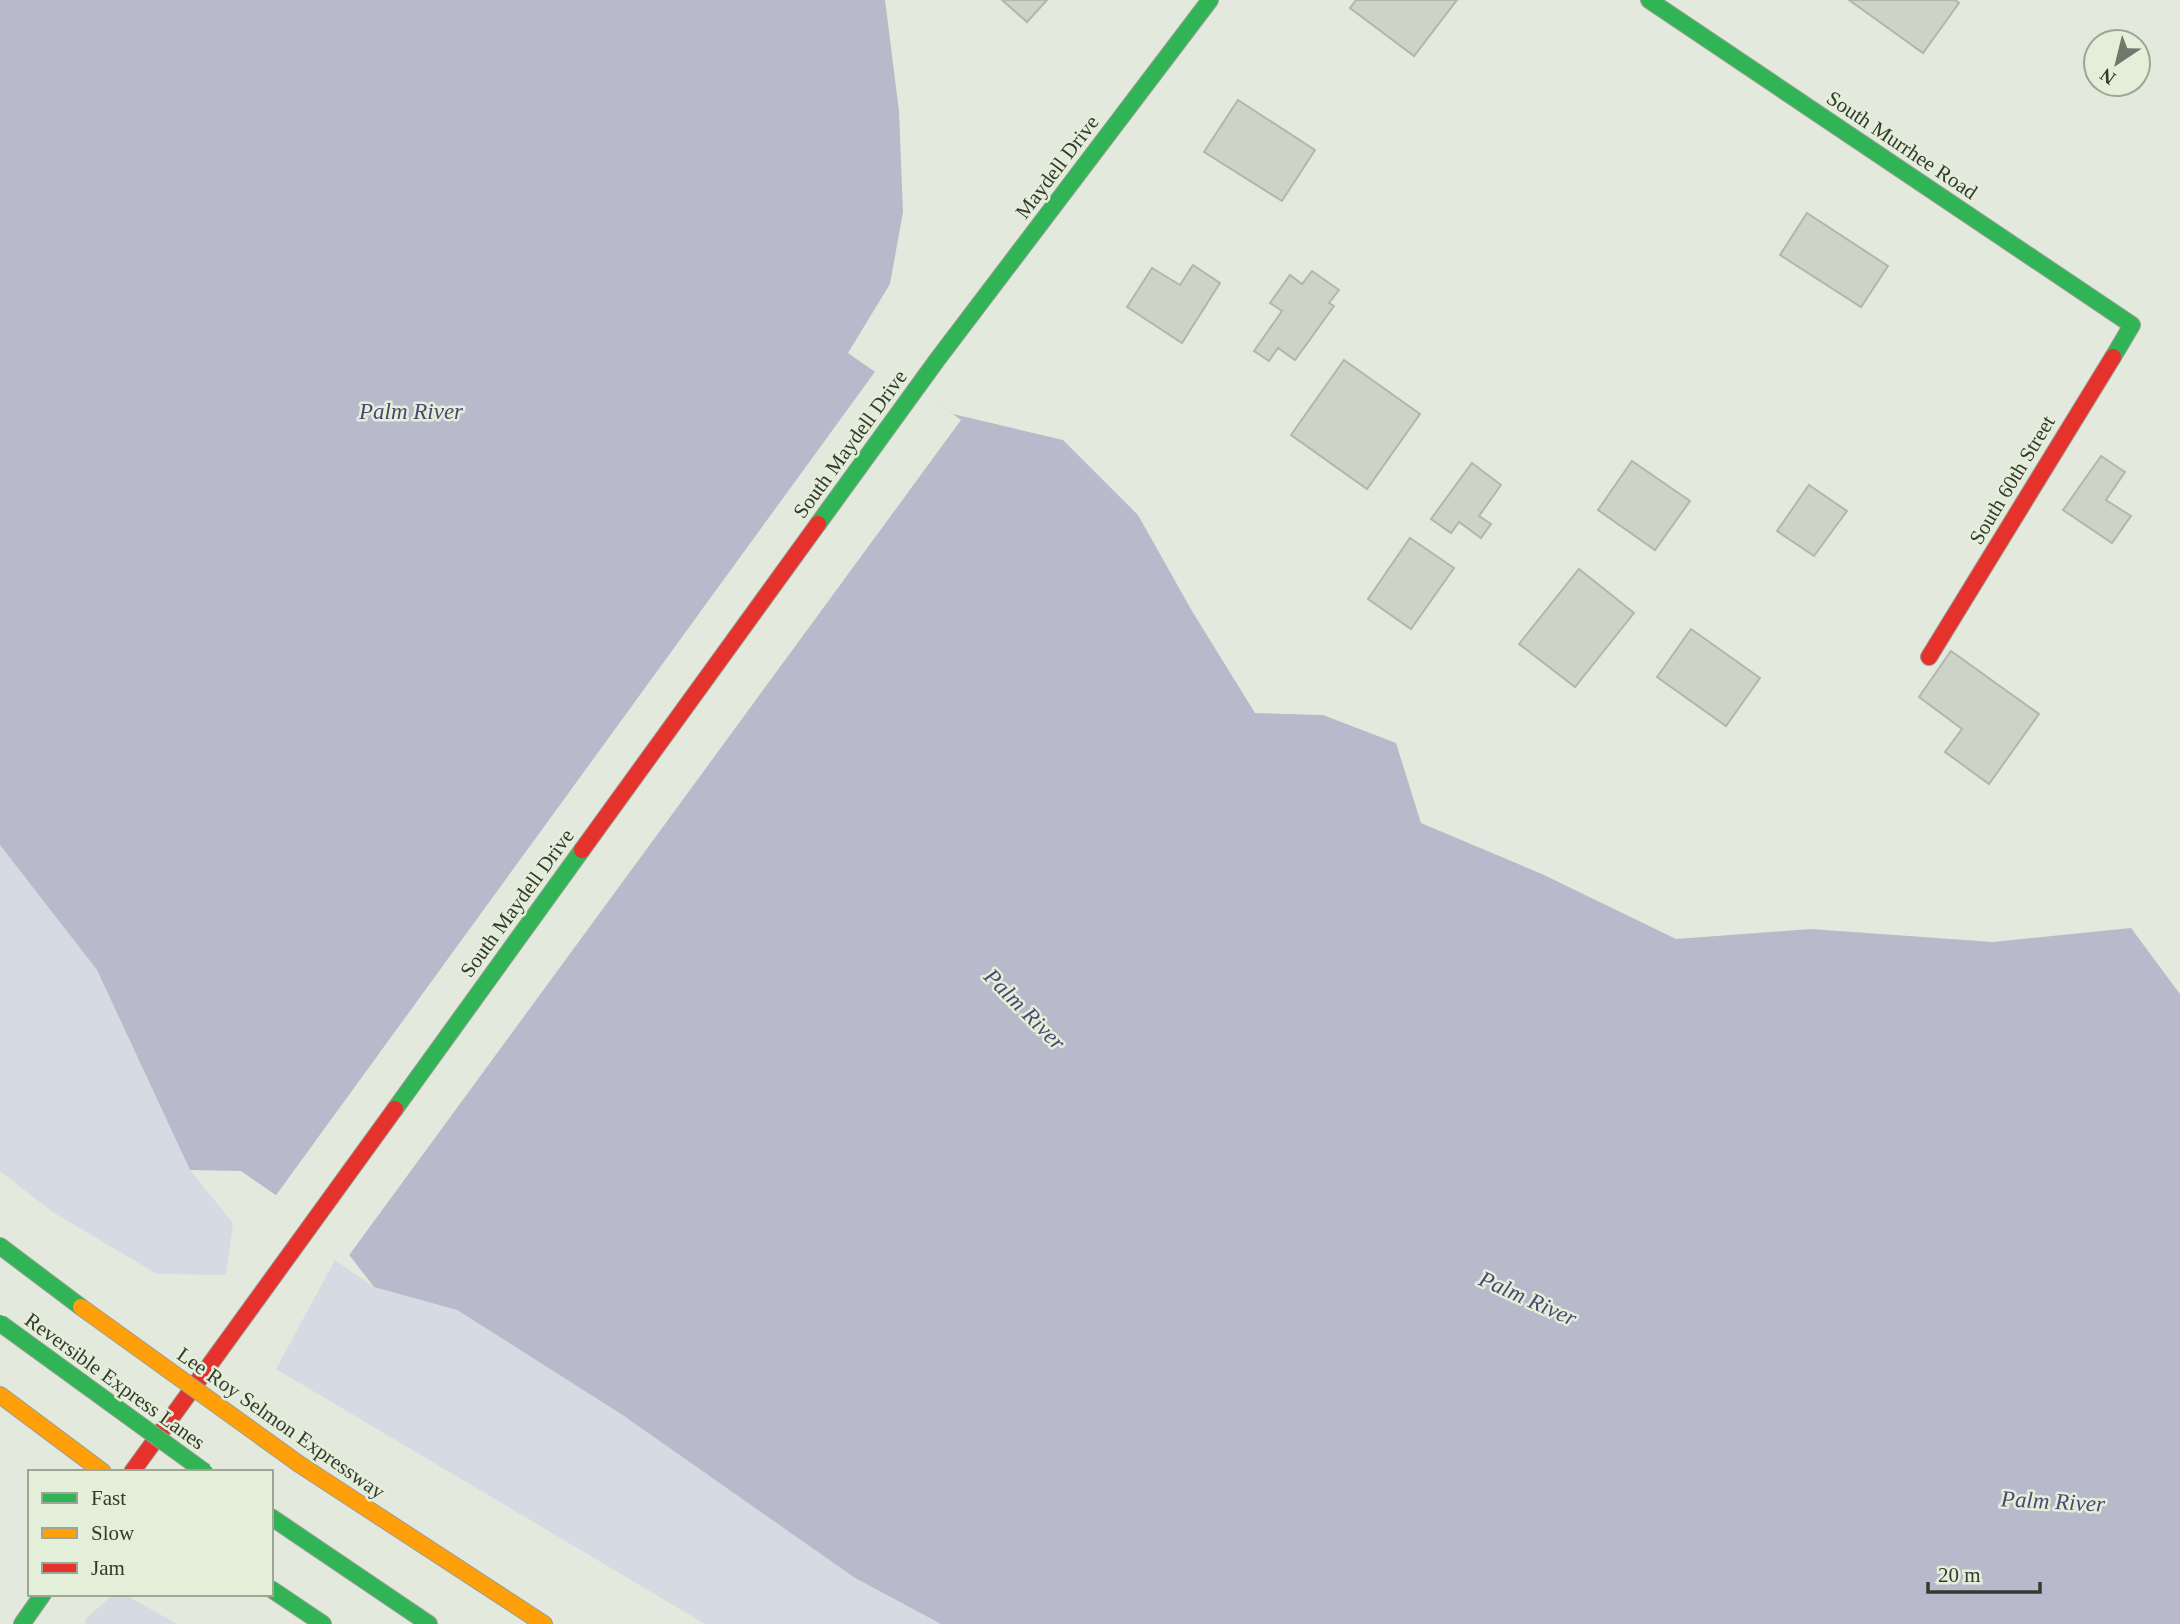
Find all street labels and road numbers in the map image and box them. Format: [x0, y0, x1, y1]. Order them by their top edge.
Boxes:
street label: South Murrhee Road [1822, 86, 1982, 204]
street label: Maydell Drive [1010, 111, 1104, 223]
street label: South Maydell Drive [788, 365, 912, 523]
street label: South 60th Street [1964, 411, 2060, 549]
street label: South Maydell Drive [455, 824, 579, 982]
street label: Reversible Express Lanes [20, 1308, 210, 1454]
street label: Lee Roy Selmon Expressway [173, 1342, 390, 1504]

